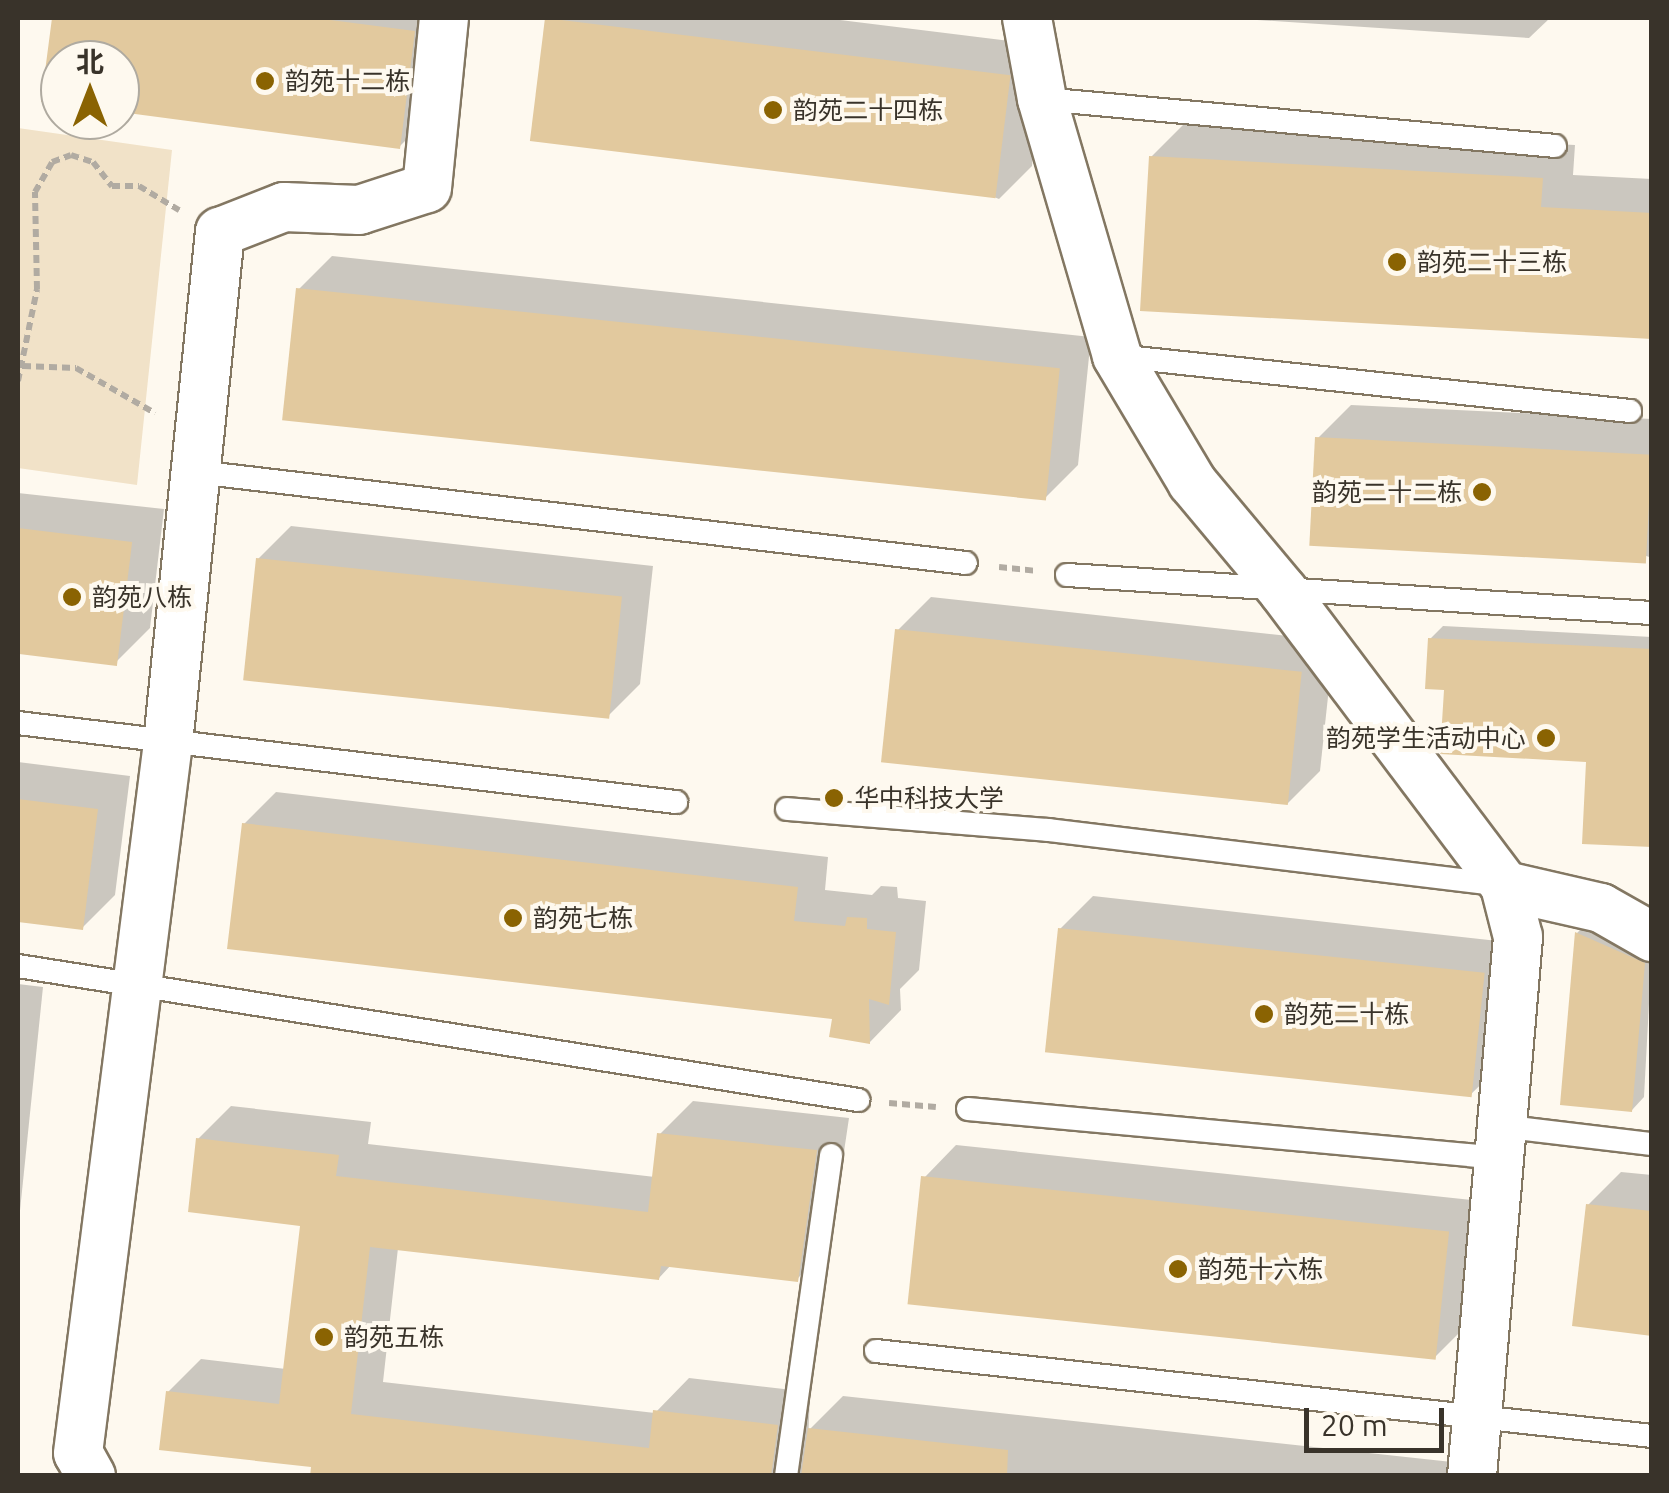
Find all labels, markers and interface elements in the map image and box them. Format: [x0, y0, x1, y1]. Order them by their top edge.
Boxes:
north arrow [40, 40, 140, 140]
text: 北 [76, 46, 104, 77]
place label: 韵苑十二栋 [285, 66, 410, 96]
marker: 韵苑十二栋 [254, 70, 276, 92]
place label: 韵苑二十四栋 [793, 95, 943, 125]
marker: 韵苑二十四栋 [762, 99, 784, 121]
place label: 韵苑二十三栋 [1417, 247, 1567, 277]
marker: 韵苑二十三栋 [1386, 251, 1408, 273]
place label: 韵苑二十二栋 [1312, 477, 1462, 507]
marker: 韵苑二十二栋 [1471, 481, 1493, 503]
place label: 韵苑八栋 [92, 582, 192, 612]
marker: 韵苑八栋 [61, 586, 83, 608]
place label: 韵苑学生活动中心 [1326, 723, 1526, 753]
marker: 韵苑学生活动中心 [1535, 727, 1557, 749]
place label: 华中科技大学 [854, 783, 1004, 813]
marker: 华中科技大学 [823, 787, 845, 809]
place label: 韵苑七栋 [533, 903, 633, 933]
marker: 韵苑七栋 [502, 907, 524, 929]
place label: 韵苑二十栋 [1284, 999, 1409, 1029]
marker: 韵苑二十栋 [1253, 1003, 1275, 1025]
place label: 韵苑十六栋 [1198, 1254, 1323, 1284]
marker: 韵苑十六栋 [1167, 1258, 1189, 1280]
place label: 韵苑五栋 [344, 1322, 444, 1352]
marker: 韵苑五栋 [313, 1326, 335, 1348]
scale bar [1309, 1388, 1449, 1450]
text: 20 m [1321, 1408, 1388, 1442]

